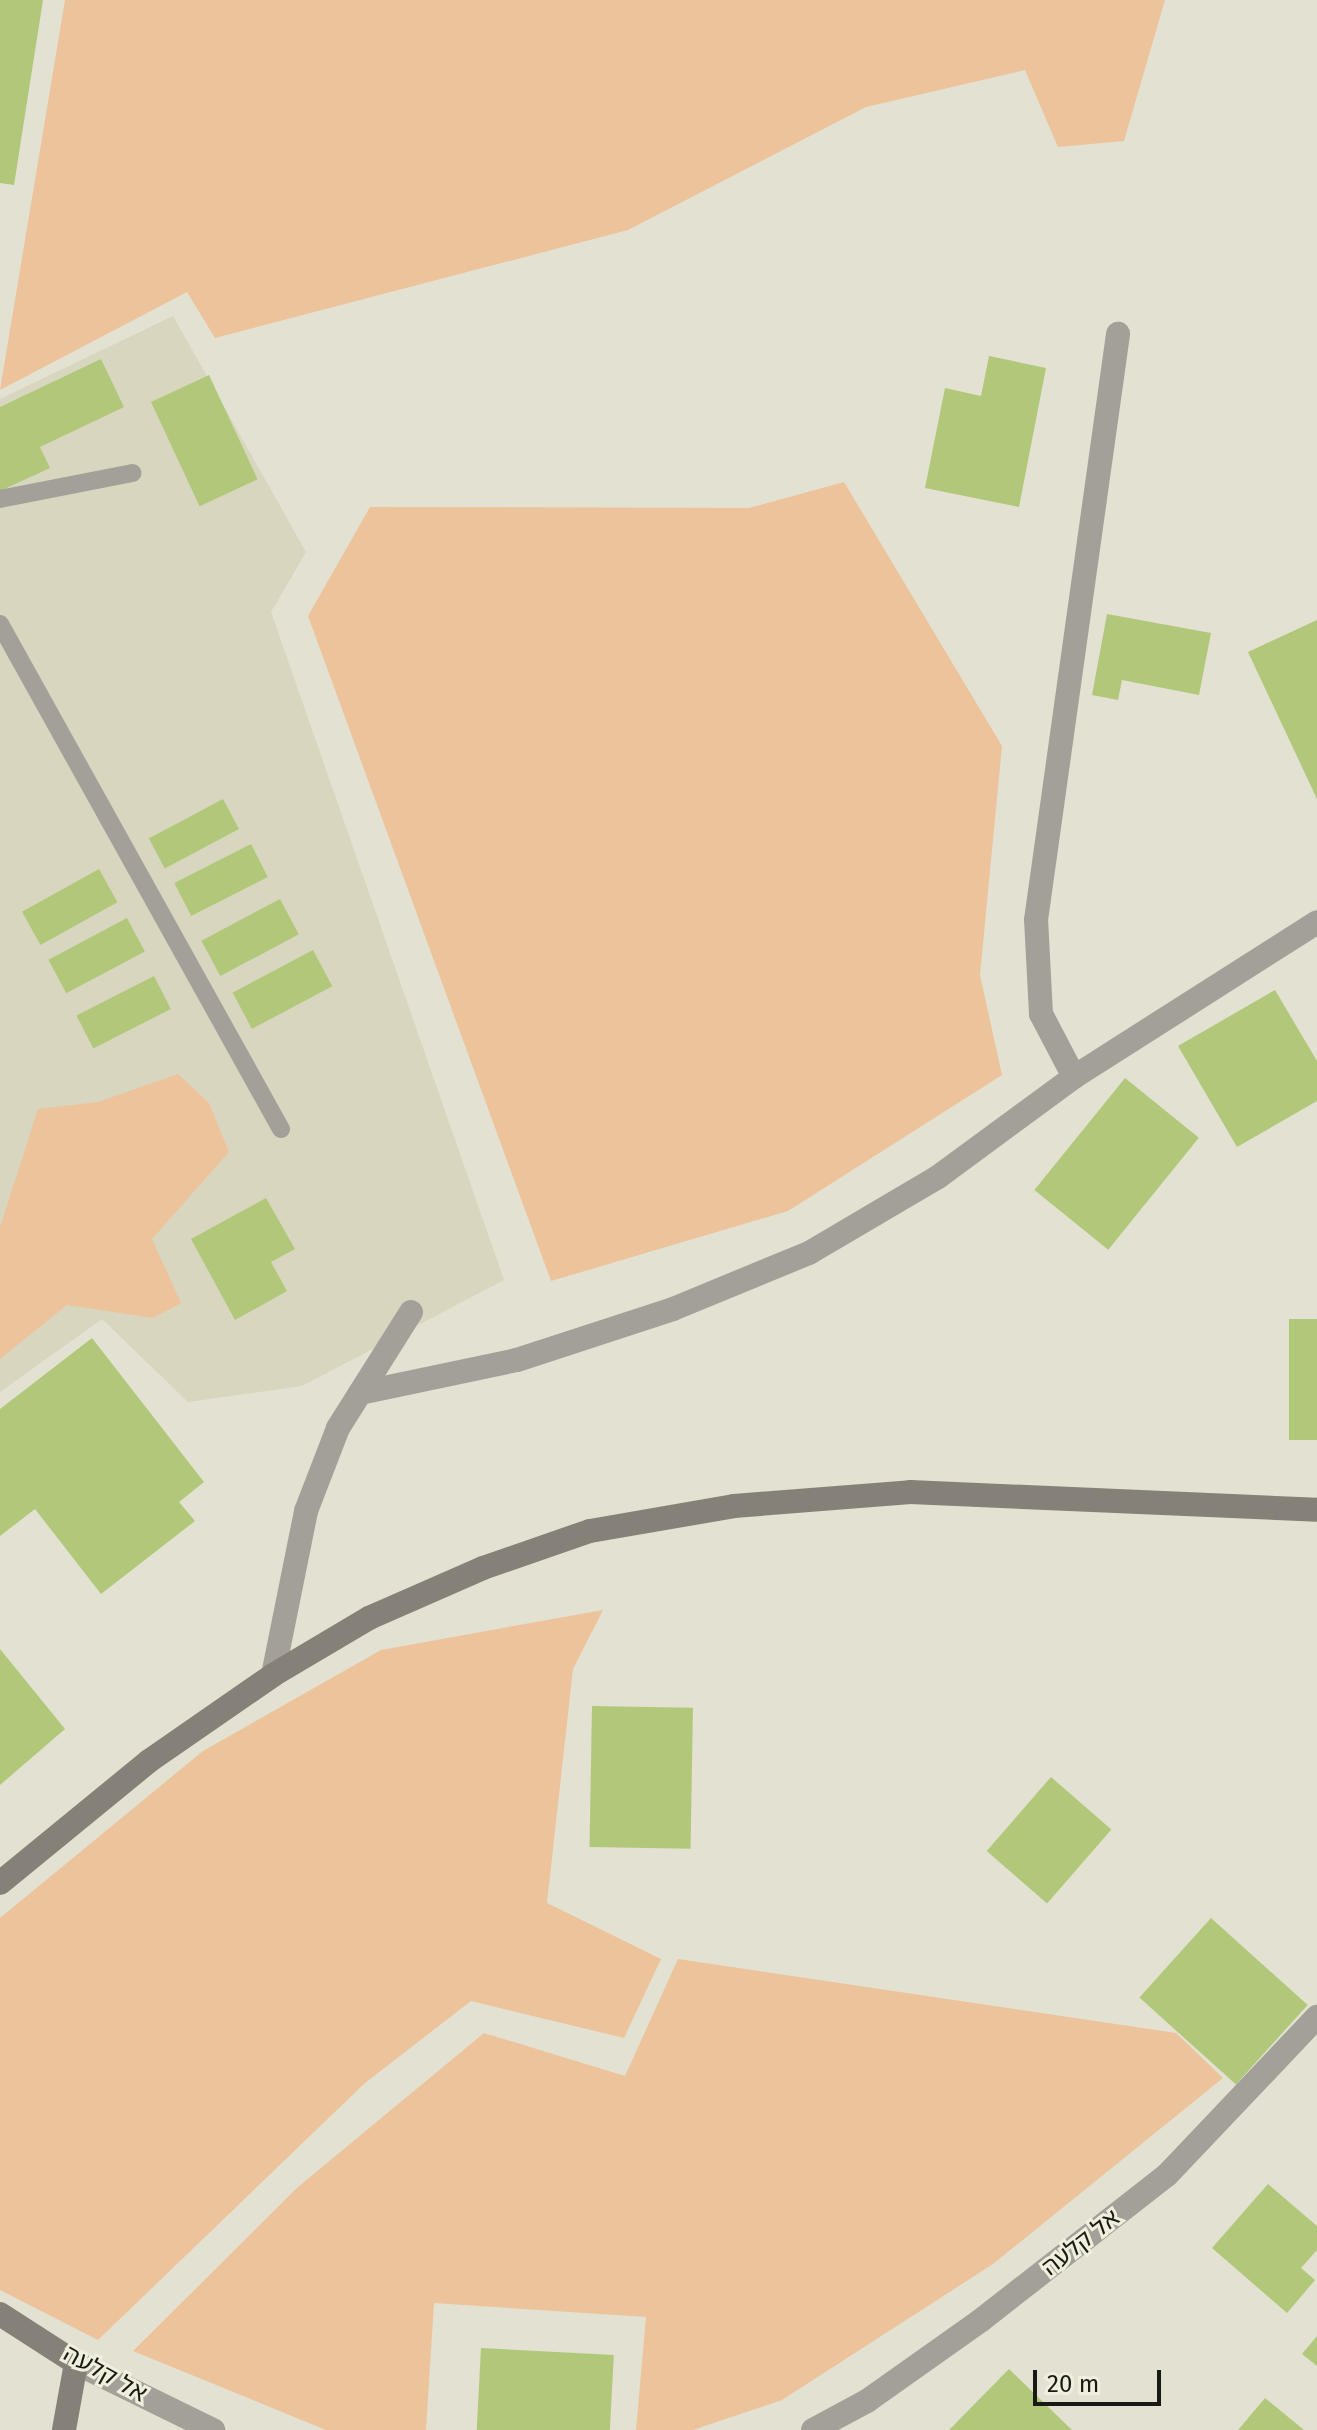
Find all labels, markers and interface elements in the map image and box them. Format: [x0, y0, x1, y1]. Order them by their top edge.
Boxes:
street label: אל קלעה [1036, 2204, 1126, 2282]
street label: אל קלעה [58, 2339, 152, 2409]
scale bar [1037, 2354, 1165, 2404]
text: 20 m [1047, 2370, 1099, 2398]

